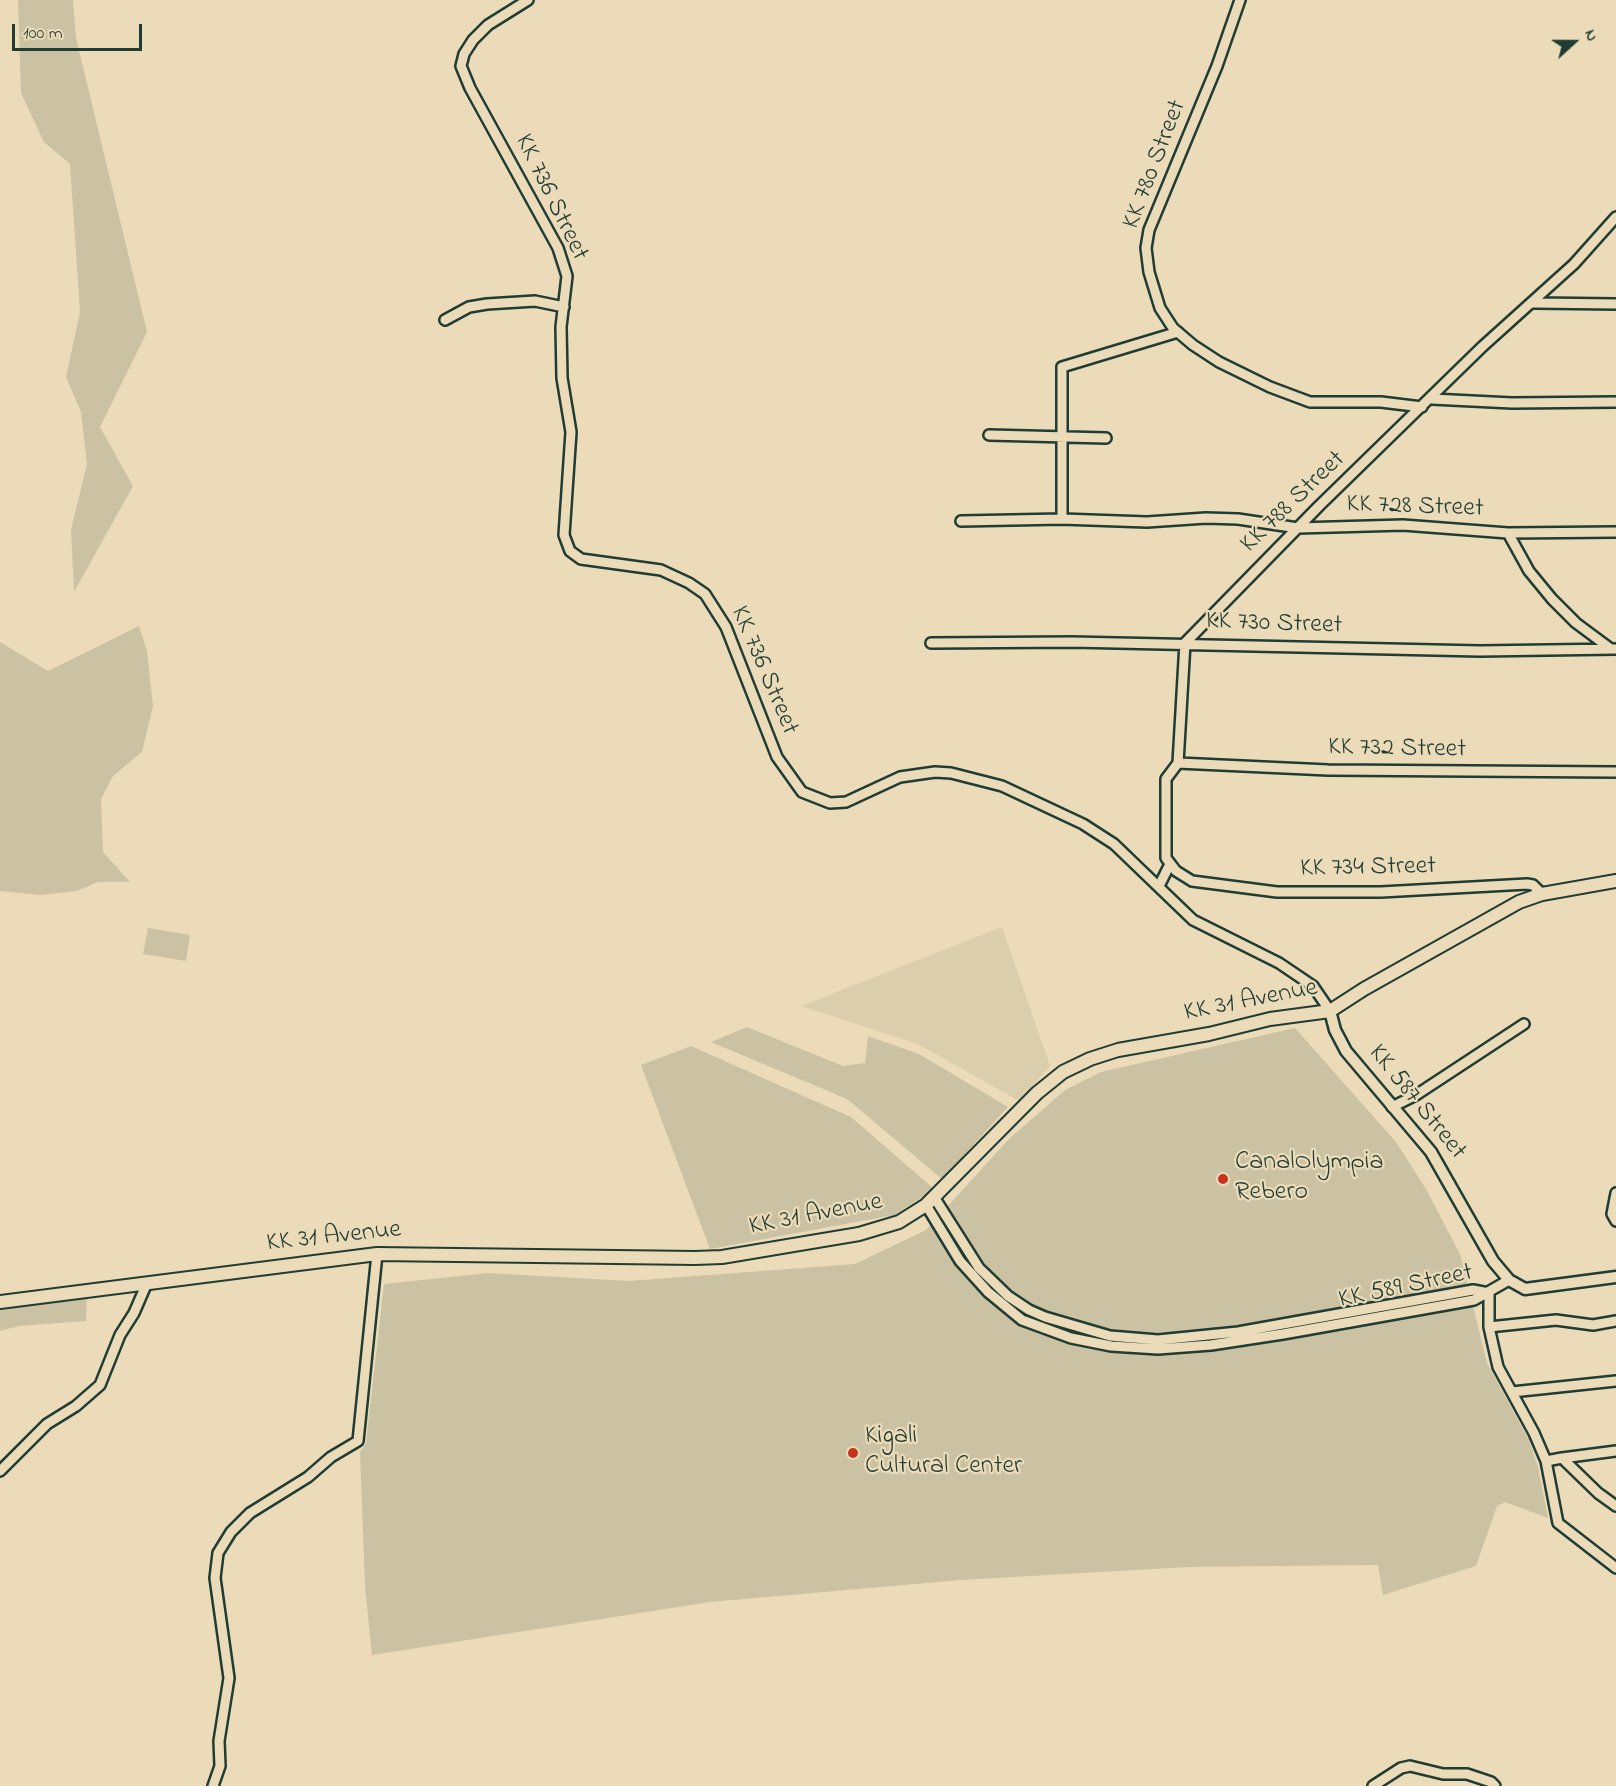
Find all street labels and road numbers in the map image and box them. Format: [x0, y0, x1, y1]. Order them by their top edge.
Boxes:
street label: KK 780 Street [1117, 96, 1195, 234]
street label: KK 736 Street [506, 130, 594, 266]
street label: KK 788 Street [1235, 445, 1353, 561]
street label: KK 728 Street [1346, 490, 1484, 526]
street label: KK 736 Street [722, 602, 804, 740]
street label: KK 730 Street [1205, 607, 1343, 643]
street label: KK 732 Street [1328, 733, 1466, 767]
street label: KK 734 Street [1300, 852, 1436, 886]
street label: KK 31 Avenue [1182, 974, 1320, 1030]
street label: KK 587 Street [1360, 1039, 1472, 1167]
street label: KK 31 Avenue [747, 1188, 885, 1244]
street label: KK 31 Avenue [265, 1215, 403, 1261]
street label: KK 589 Street [1336, 1259, 1476, 1317]

